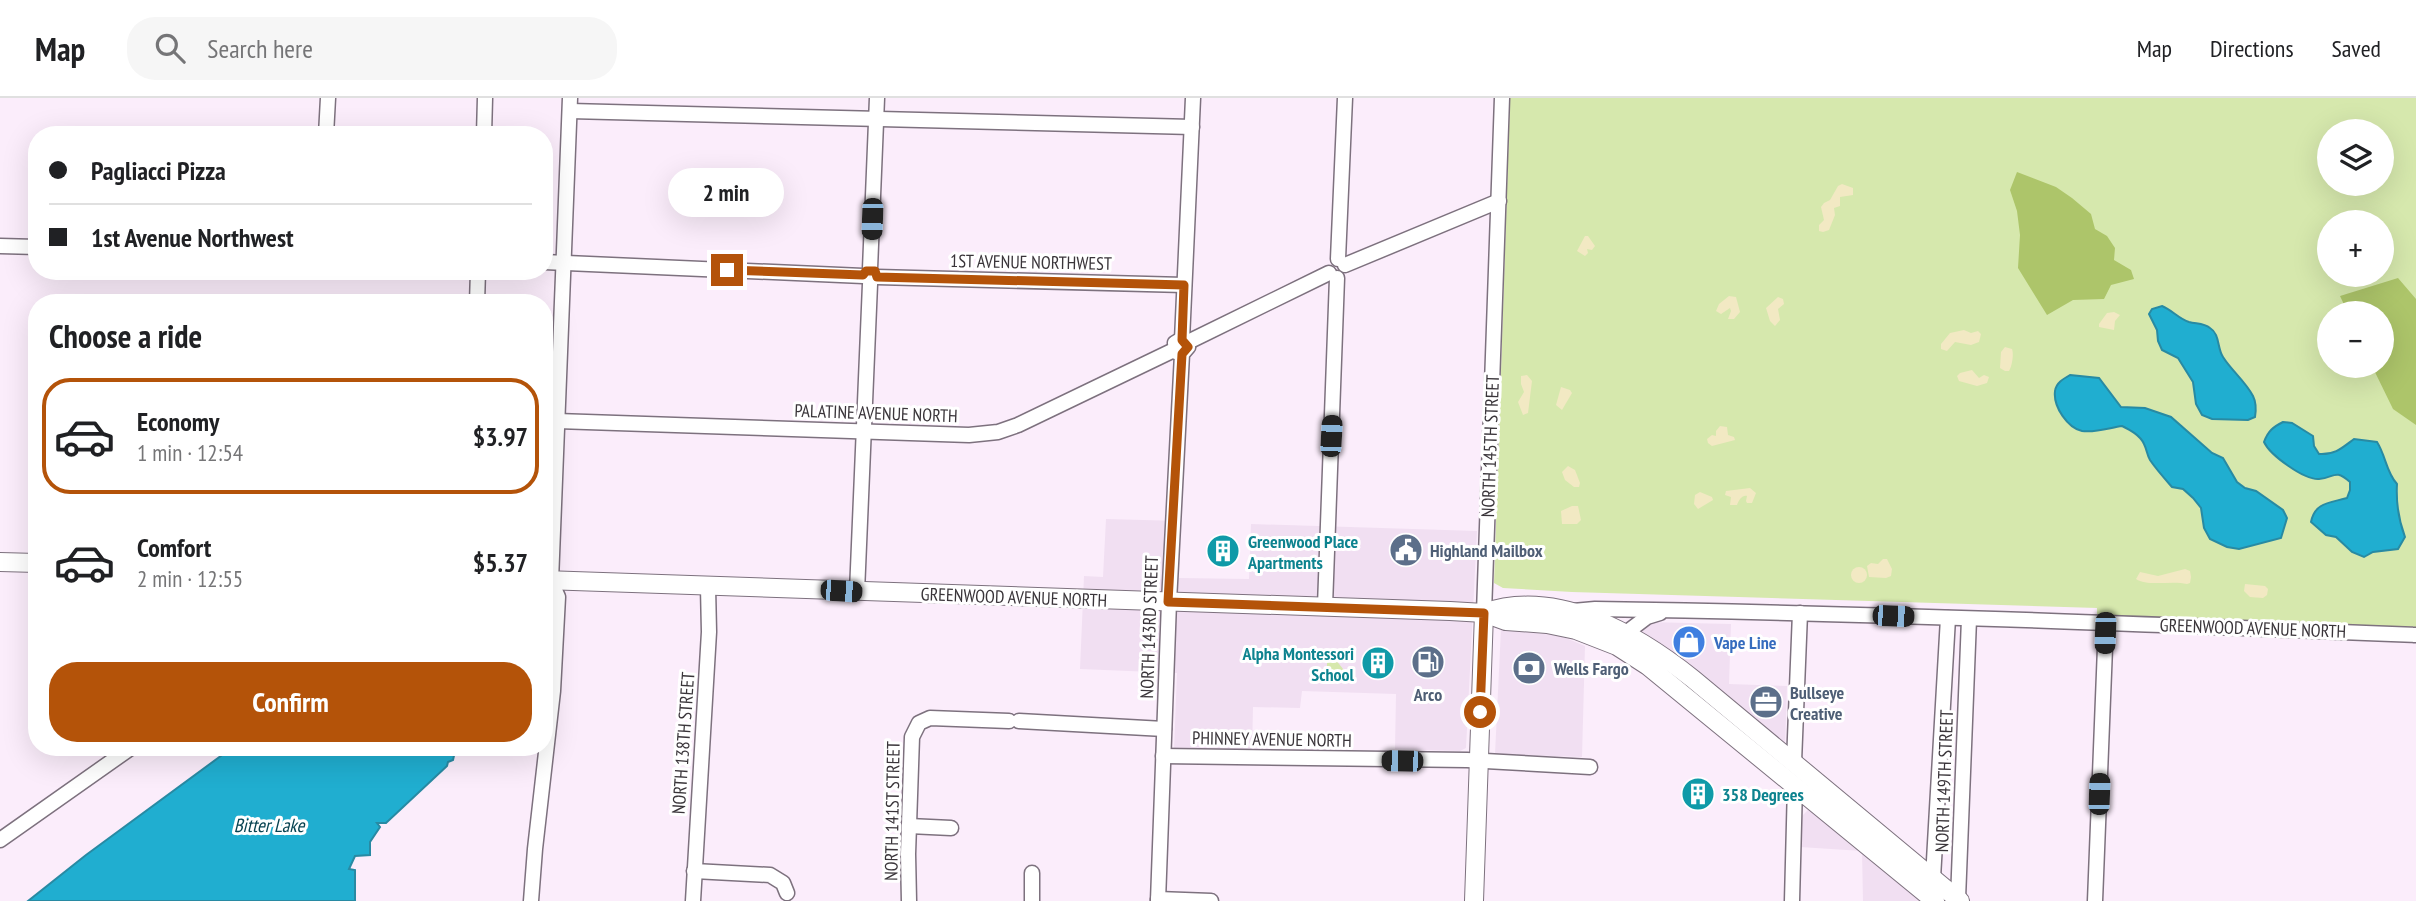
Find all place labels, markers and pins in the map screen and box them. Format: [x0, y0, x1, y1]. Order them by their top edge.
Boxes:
place label: Greenwood Place Apartments [1247, 530, 1359, 574]
public building icon: Highland Mailbox [1387, 531, 1425, 569]
building icon: Greenwood Place Apartments [1204, 532, 1242, 570]
place label: Highland Mailbox [1430, 539, 1543, 562]
shop icon: Vape Line [1670, 623, 1708, 661]
place label: Vape Line [1713, 631, 1777, 654]
place label: Alpha Montessori School [1241, 642, 1355, 686]
fuel station icon: Arco [1409, 643, 1447, 681]
building icon: Alpha Montessori School [1359, 644, 1397, 682]
bank icon: Wells Fargo [1510, 649, 1548, 687]
place label: Wells Fargo [1553, 657, 1629, 680]
place label: Bullseye Creative [1790, 681, 1845, 725]
place label: Arco [1413, 683, 1442, 706]
office icon: Bullseye Creative [1747, 683, 1785, 721]
building icon: 358 Degrees [1679, 775, 1717, 813]
place label: 358 Degrees [1722, 783, 1804, 806]

